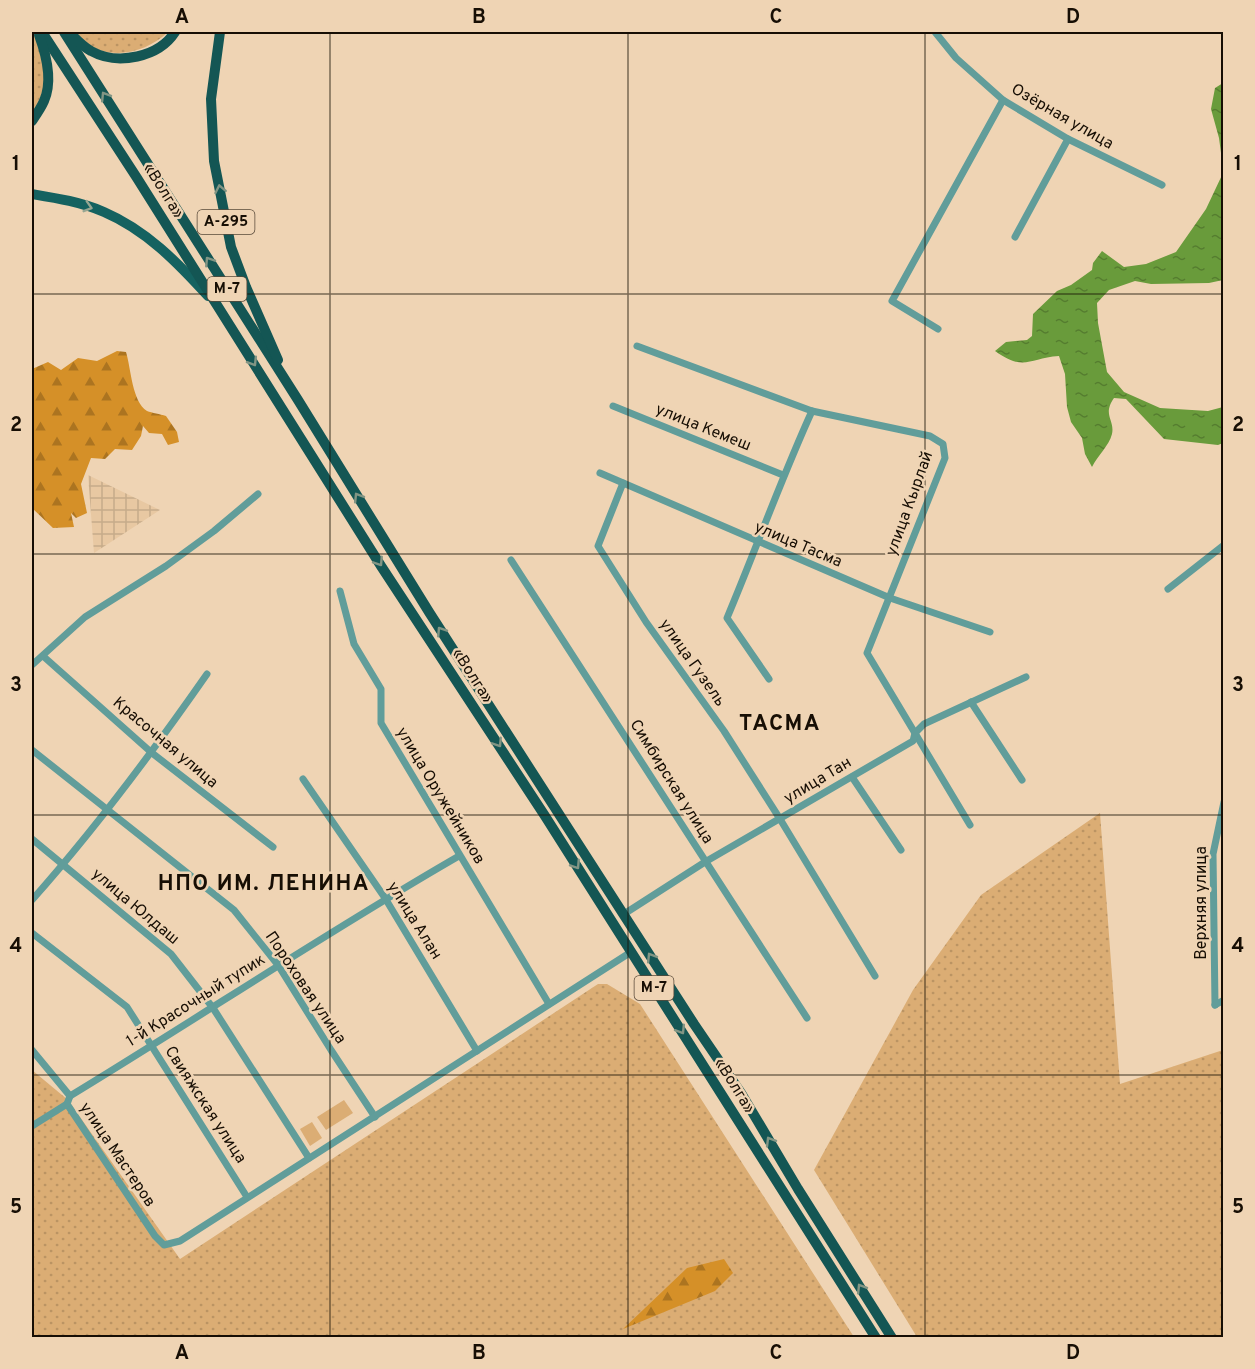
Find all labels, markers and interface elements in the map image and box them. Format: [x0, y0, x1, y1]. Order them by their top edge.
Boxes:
text: A [175, 5, 189, 31]
text: B [472, 5, 486, 31]
text: C [770, 5, 782, 31]
text: D [1066, 5, 1080, 31]
street label: Озёрная улица [1007, 80, 1117, 154]
one-way arrow [100, 92, 112, 102]
text: 1 [12, 152, 20, 178]
text: 1 [1234, 152, 1242, 178]
street label: «Волга» [138, 160, 188, 222]
one-way arrow [214, 184, 226, 194]
one-way arrow [83, 200, 93, 212]
road number: А-295 [198, 210, 254, 234]
one-way arrow [204, 257, 216, 267]
road number: М-7 [208, 277, 246, 301]
one-way arrow [245, 356, 257, 366]
street label: улица Кемеш [652, 400, 754, 456]
text: 2 [10, 413, 22, 439]
text: 2 [1232, 413, 1244, 439]
street label: улица Кырлай [882, 449, 938, 559]
one-way arrow [353, 493, 365, 503]
street label: улица Тасма [751, 518, 845, 572]
one-way arrow [372, 556, 383, 567]
street label: улица Гузель [654, 615, 730, 711]
one-way arrow [437, 626, 448, 637]
street label: «Волга» [447, 645, 497, 707]
text: 3 [10, 673, 22, 699]
text: 3 [1232, 673, 1244, 699]
street label: Красочная улица [108, 693, 222, 793]
district label: ТАСМА [739, 711, 821, 738]
street label: Симбирская улица [625, 716, 717, 848]
street label: улица Оружейников [391, 724, 489, 868]
one-way arrow [491, 736, 502, 747]
street label: улица Тан [780, 753, 856, 809]
street label: Верхняя улица [1192, 846, 1212, 960]
one-way arrow [569, 858, 580, 869]
street label: улица Юлдаш [87, 865, 183, 949]
district label: НПО ИМ. ЛЕНИНА [158, 871, 370, 898]
street label: улица Алан [382, 878, 446, 964]
street label: Пороховая улица [260, 928, 350, 1048]
text: 4 [10, 934, 22, 960]
text: 4 [1232, 934, 1244, 960]
street label: 1-й Красочный тупик [123, 950, 269, 1052]
one-way arrow [647, 953, 658, 964]
road number: М-7 [634, 976, 674, 1000]
one-way arrow [673, 1023, 684, 1034]
street label: Свияжская улица [160, 1043, 250, 1167]
street label: «Волга» [709, 1055, 759, 1117]
street label: улица Мастеров [75, 1099, 159, 1211]
one-way arrow [765, 1137, 777, 1147]
text: 5 [10, 1195, 22, 1221]
text: 5 [1232, 1195, 1244, 1221]
one-way arrow [856, 1284, 868, 1294]
text: A [175, 1341, 189, 1367]
text: B [472, 1341, 486, 1367]
text: C [770, 1341, 782, 1367]
text: D [1066, 1341, 1080, 1367]

